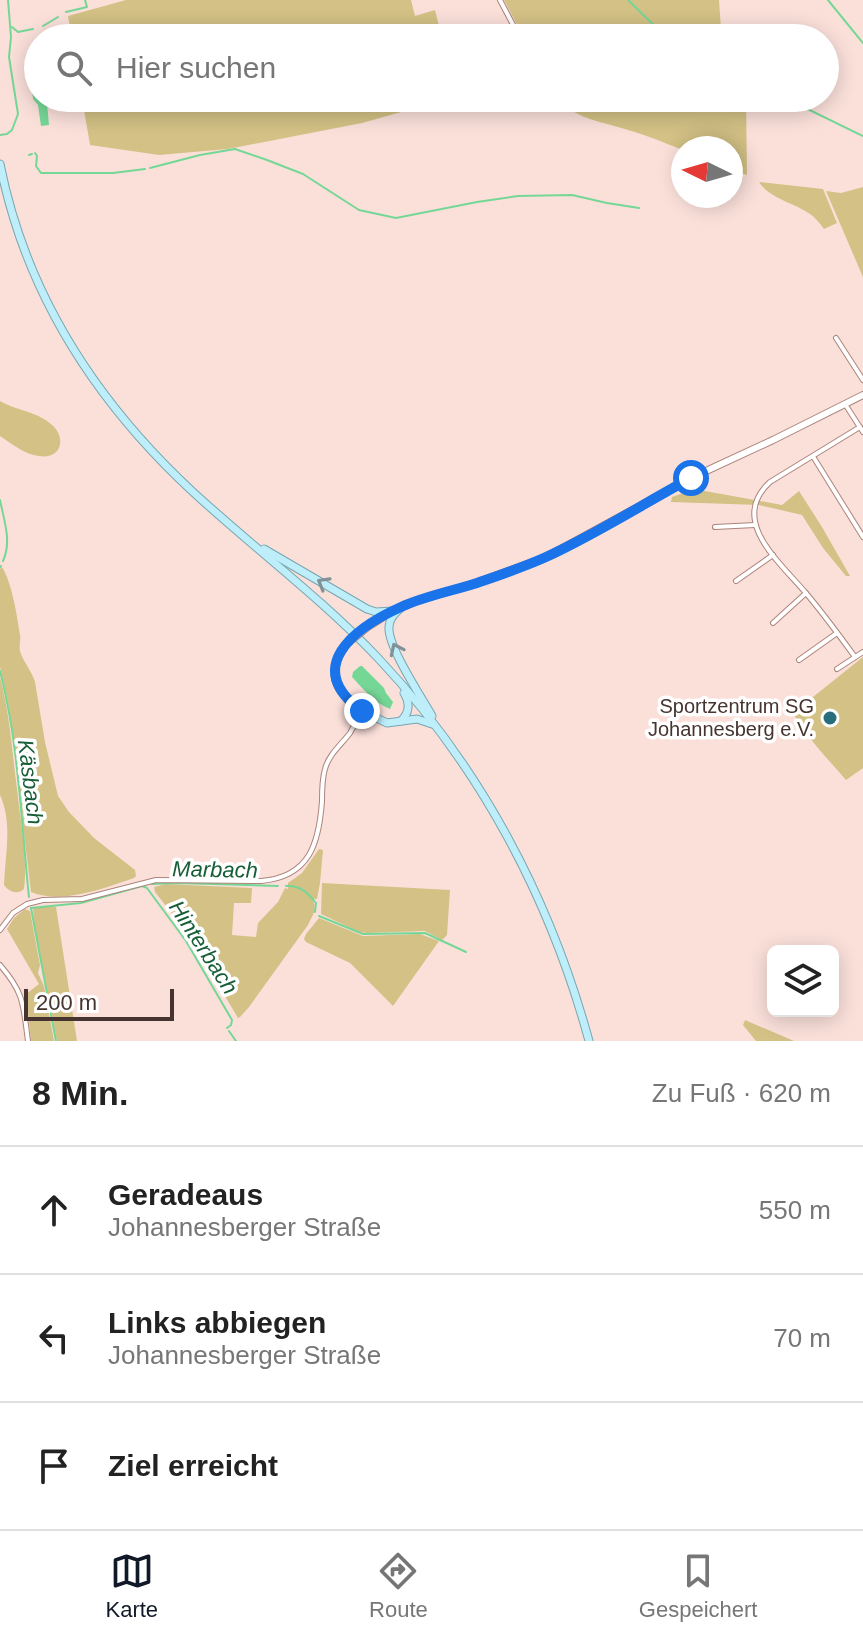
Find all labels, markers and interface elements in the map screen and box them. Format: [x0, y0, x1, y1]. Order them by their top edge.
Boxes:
search box [24, 24, 839, 112]
icon: search [52, 46, 96, 90]
text: Hier suchen [116, 51, 276, 84]
north arrow [671, 136, 743, 208]
route start [673, 460, 709, 496]
one-way arrow [317, 578, 331, 593]
one-way arrow [390, 643, 406, 658]
route end [344, 693, 380, 729]
place label: Sportzentrum SG Johannesberg e.V. [648, 695, 814, 740]
marker: Sportzentrum SG Johannesberg e.V. [821, 709, 839, 727]
water label: Käsbach [13, 738, 48, 826]
water label: Marbach [172, 856, 258, 883]
water label: Hinterbach [164, 896, 243, 999]
map controls [767, 945, 839, 1017]
button: layers [767, 945, 839, 1017]
scale bar [24, 985, 174, 1021]
text: 200 m [36, 990, 97, 1015]
text: 8 Min. [32, 1074, 128, 1112]
text: Zu Fuß · 620 m [652, 1078, 831, 1108]
text: Geradeaus [108, 1178, 263, 1211]
icon: ahead [32, 1188, 76, 1232]
text: 550 m [759, 1195, 831, 1225]
text: Johannesberger Straße [108, 1212, 381, 1242]
text: Links abbiegen [108, 1306, 326, 1339]
icon: left [32, 1316, 76, 1360]
text: 70 m [773, 1323, 831, 1353]
text: Johannesberger Straße [108, 1340, 381, 1370]
icon: arrive [32, 1444, 76, 1488]
text: Ziel erreicht [108, 1449, 278, 1482]
tab: Karte [106, 1549, 158, 1623]
tab: Route [369, 1549, 428, 1623]
tab: Gespeichert [639, 1549, 757, 1623]

